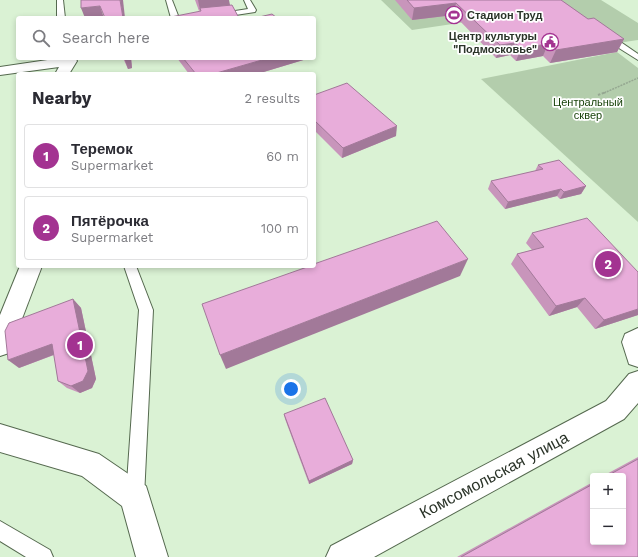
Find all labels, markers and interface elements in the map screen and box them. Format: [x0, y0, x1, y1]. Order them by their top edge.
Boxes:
sports icon: Стадион Труд [444, 5, 464, 25]
place label: Стадион Труд [467, 9, 542, 22]
search box [16, 16, 316, 60]
icon: search [30, 27, 52, 49]
text: Search here [62, 29, 150, 47]
place label: Центр культуры "Подмосковье" [449, 30, 537, 56]
public building icon: Центр культуры "Подмосковье" [540, 32, 560, 52]
text: Nearby [32, 88, 91, 108]
text: 2 results [245, 91, 300, 106]
park label: Центральный сквер [553, 96, 623, 122]
text: Теремок [71, 140, 133, 158]
text: 1 [43, 149, 49, 164]
text: 60 m [266, 149, 299, 164]
text: Supermarket [71, 158, 153, 173]
text: Пятёрочка [71, 212, 149, 230]
text: 2 [42, 221, 50, 236]
text: 100 m [261, 221, 299, 236]
text: Supermarket [71, 230, 153, 245]
pin: 2 [595, 249, 621, 279]
pin: 1 [67, 330, 93, 360]
your location [281, 379, 301, 399]
street label: Комсомольская улица [416, 428, 572, 522]
map controls [590, 473, 626, 545]
button: + [590, 473, 626, 509]
button: − [590, 509, 626, 545]

